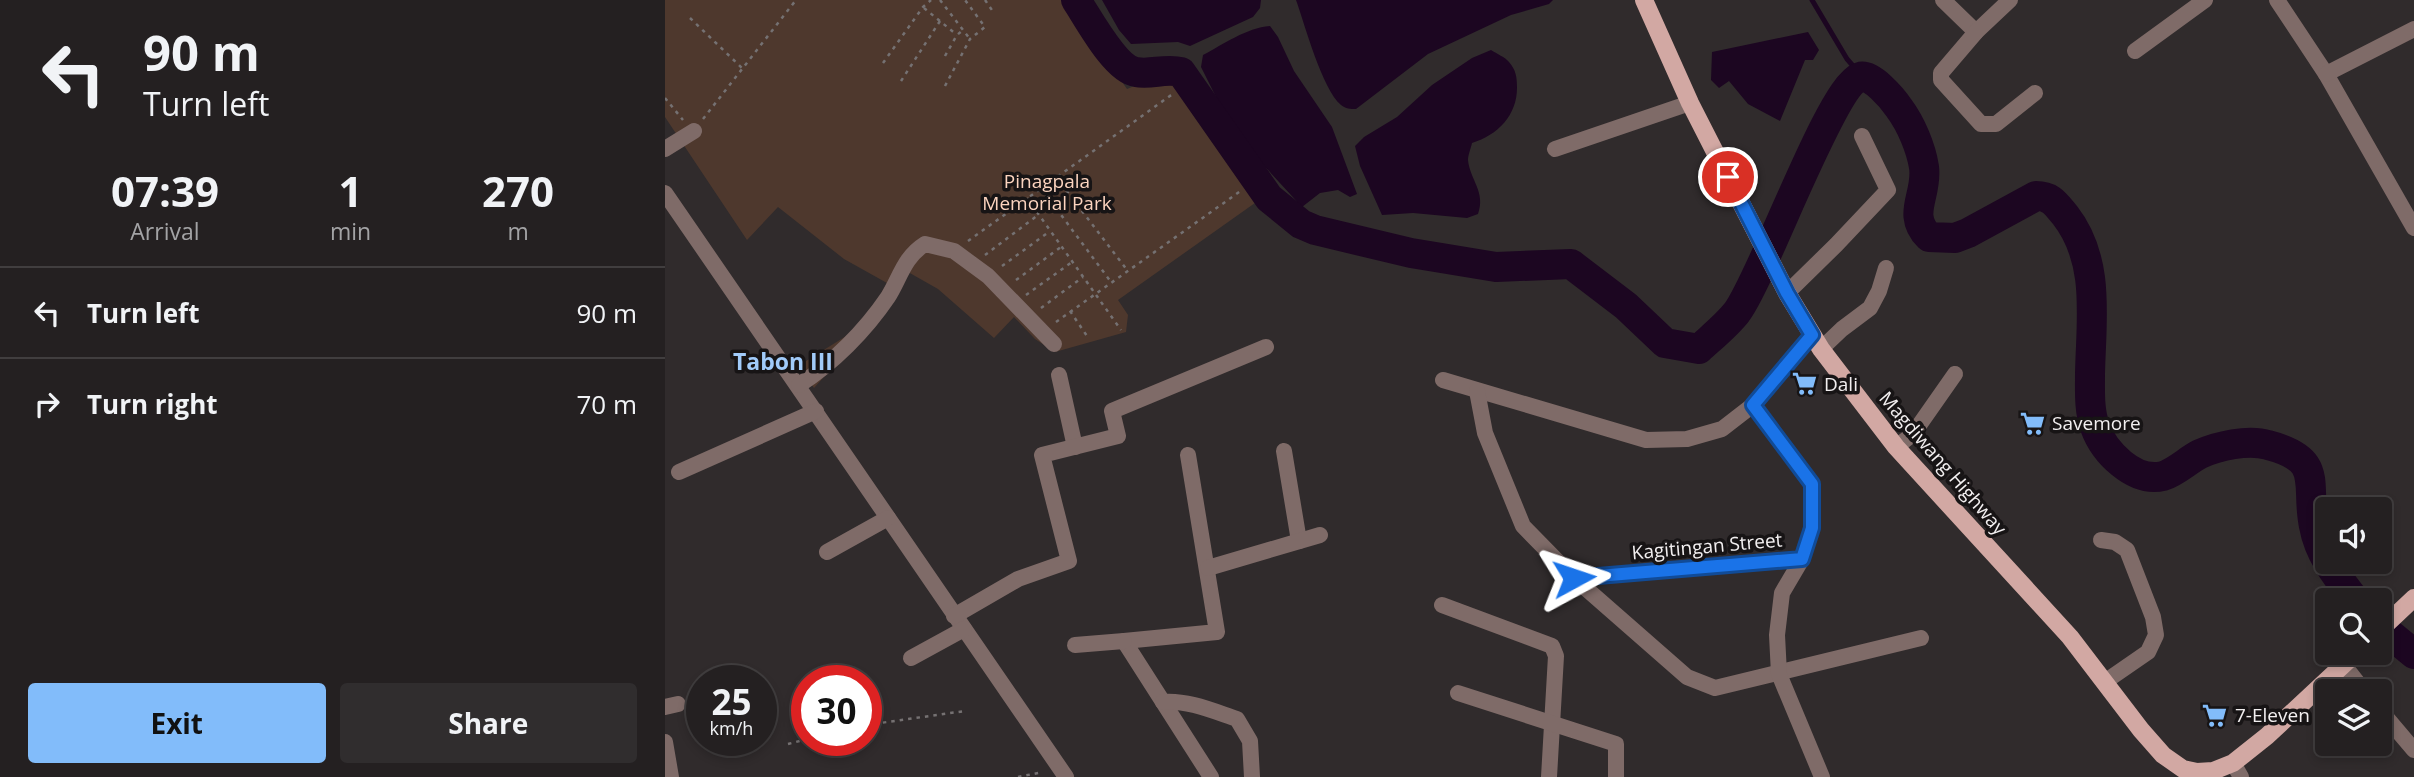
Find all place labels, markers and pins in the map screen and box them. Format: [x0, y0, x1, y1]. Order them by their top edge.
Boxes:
pin [1698, 147, 1758, 207]
supermarket icon: Dali [1790, 370, 1818, 398]
place label: Dali [1824, 371, 1858, 397]
supermarket icon: Savemore [2018, 409, 2046, 437]
place label: Savemore [2052, 410, 2141, 436]
supermarket icon: 7-Eleven [2201, 701, 2229, 729]
place label: 7-Eleven [2235, 702, 2310, 728]

